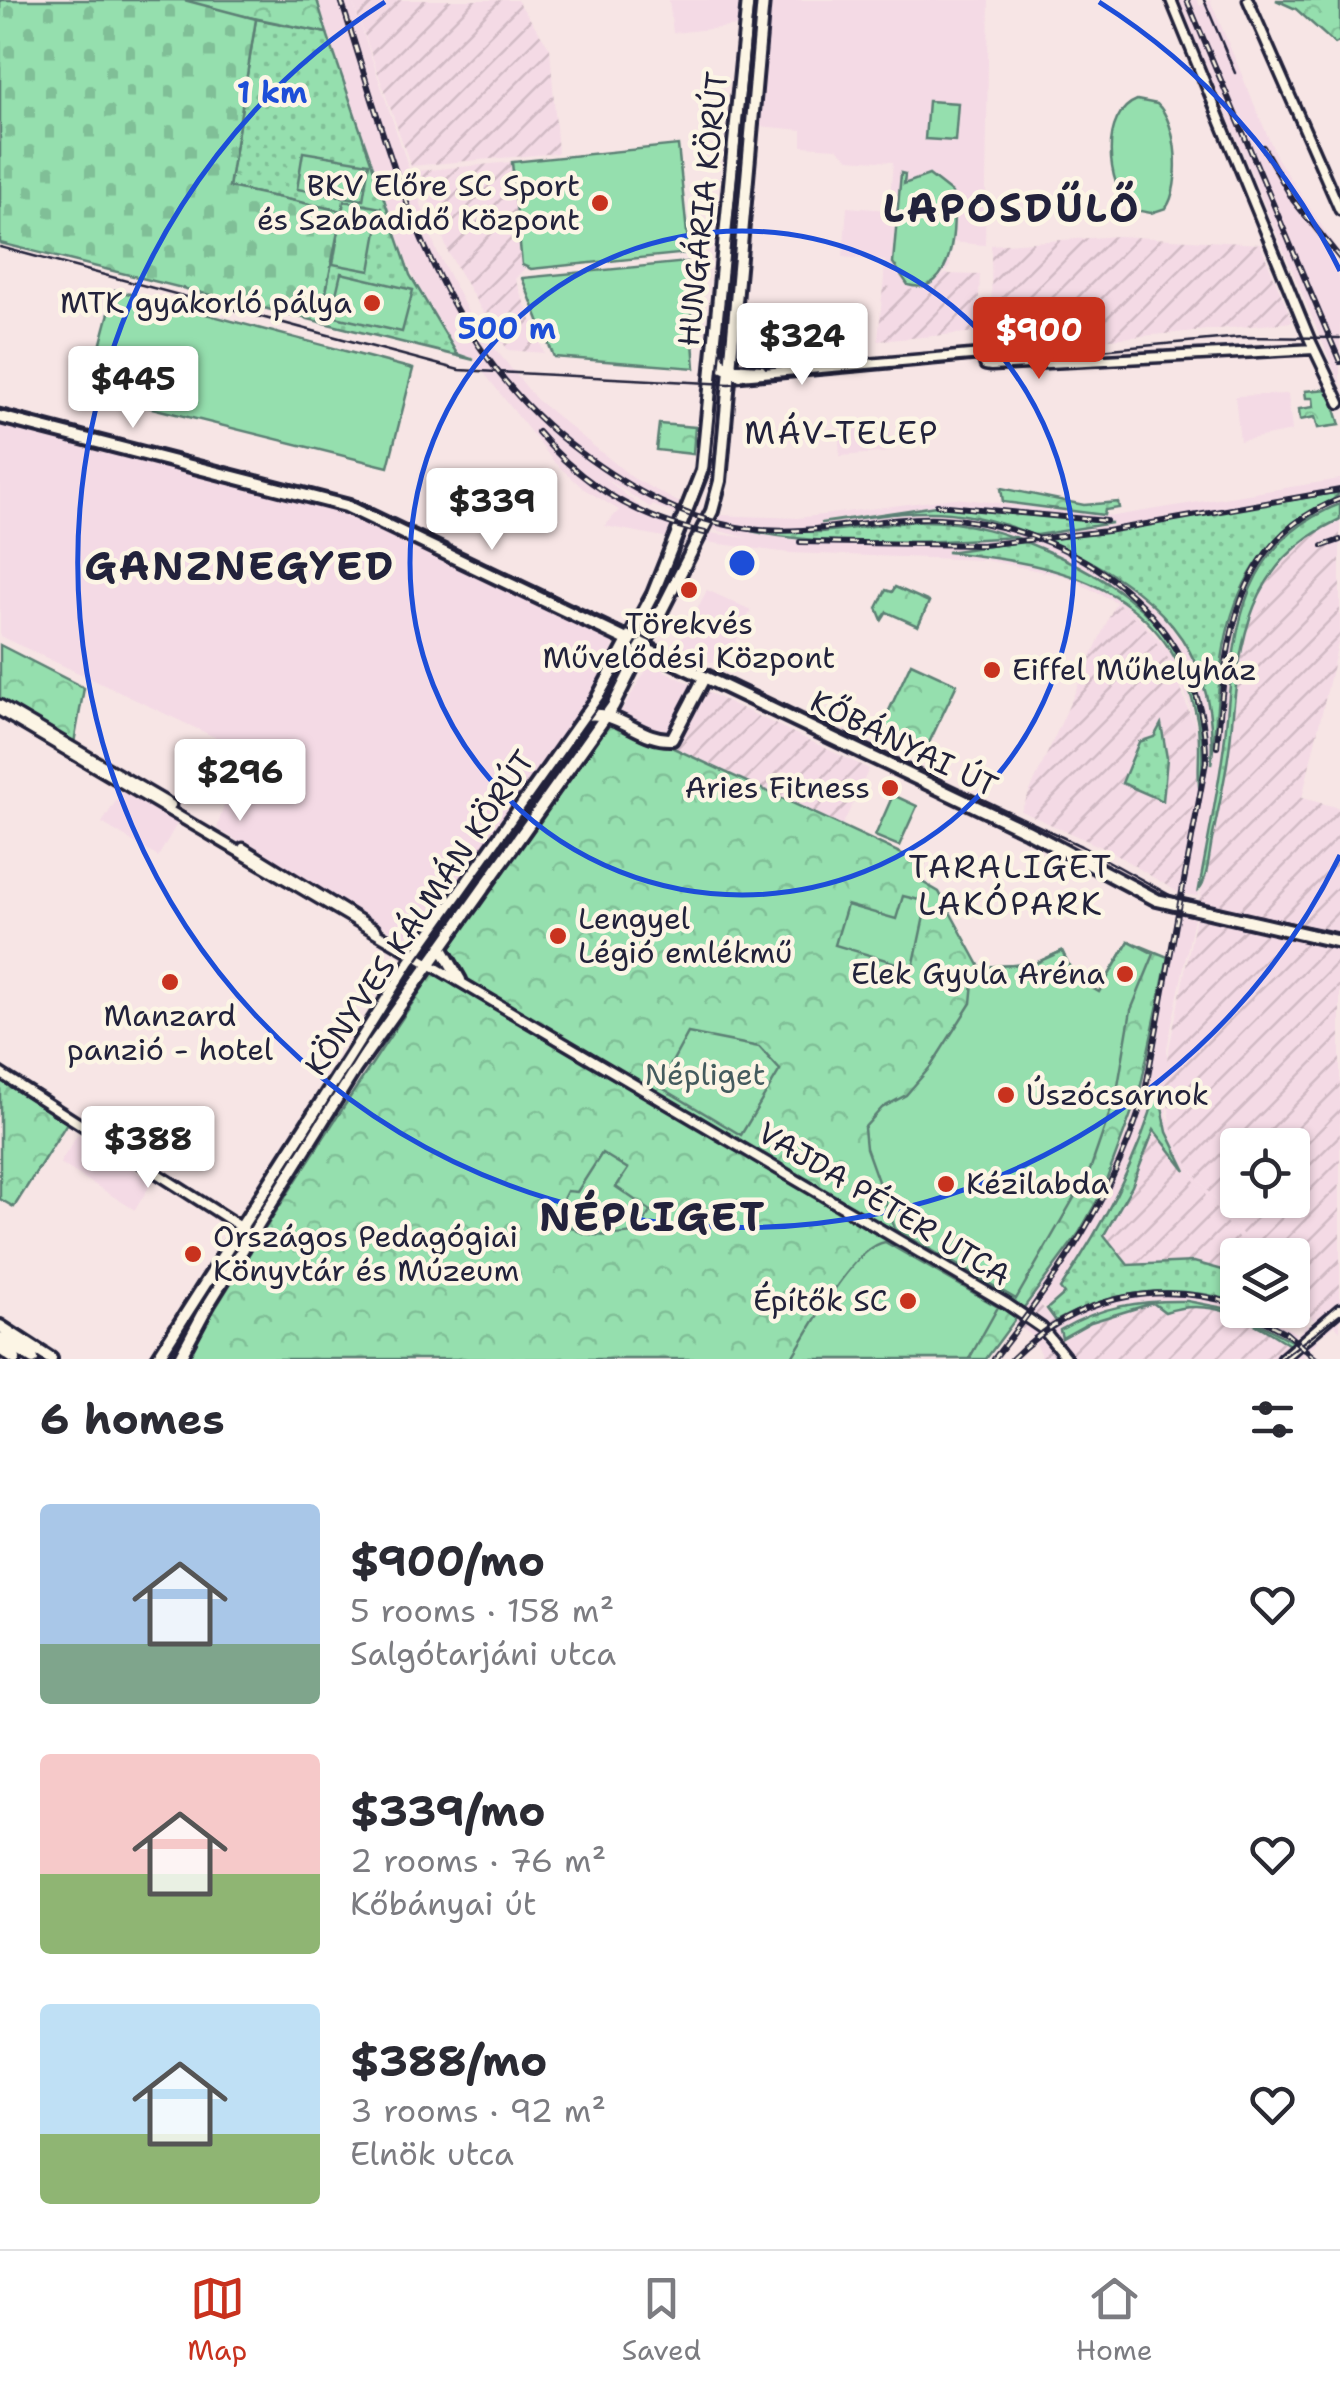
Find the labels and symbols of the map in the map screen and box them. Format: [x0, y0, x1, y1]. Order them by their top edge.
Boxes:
street label: HUNGÁRIA KÖRÚT [668, 70, 737, 348]
text: 1 km [237, 72, 307, 113]
place label: BKV Előre SC Sport és Szabadidő Központ [257, 165, 580, 240]
district label: LAPOSDŰLŐ [883, 180, 1141, 235]
marker: BKV Előre SC Sport és Szabadidő Központ [589, 192, 611, 214]
place label: MTK gyakorló pálya [60, 282, 352, 323]
marker: MTK gyakorló pálya [361, 292, 383, 314]
pin: $900 [980, 297, 1098, 382]
pin: $324 [743, 303, 861, 388]
text: 500 m [458, 308, 556, 349]
pin: $445 [74, 346, 192, 431]
district label: MÁV-TELEP [744, 411, 940, 454]
pin: $339 [433, 468, 551, 553]
district label: GANZNEGYED [84, 539, 396, 593]
centre of rings [724, 545, 760, 581]
marker: Törekvés Művelődési Központ [678, 579, 700, 601]
place label: Törekvés Művelődési Központ [543, 603, 835, 678]
place label: Eiffel Műhelyház [1012, 649, 1257, 690]
marker: Eiffel Műhelyház [981, 659, 1003, 681]
street label: KŐBÁNYAI ÚT [804, 680, 1005, 807]
pin: $296 [181, 739, 299, 824]
street label: KÖNYVES KÁLMÁN KÖRÚT [295, 742, 544, 1083]
place label: Aries Fitness [685, 767, 870, 808]
marker: Aries Fitness [879, 777, 901, 799]
district label: TARALIGET LAKÓPARK [909, 845, 1113, 925]
place label: Lengyel Légió emlékmű [578, 898, 792, 973]
marker: Lengyel Légió emlékmű [547, 925, 569, 947]
place label: Elek Gyula Aréna [851, 953, 1105, 994]
marker: Elek Gyula Aréna [1114, 963, 1136, 985]
marker: Manzard panzió - hotel [159, 971, 181, 993]
place label: Manzard panzió - hotel [67, 995, 273, 1070]
park label: Népliget [644, 1054, 766, 1095]
place label: Úszócsarnok [1026, 1074, 1209, 1115]
marker: Úszócsarnok [995, 1084, 1017, 1106]
pin: $388 [89, 1106, 207, 1191]
street label: VAJDA PÉTER UTCA [750, 1112, 1018, 1295]
place label: Kézilabda [966, 1163, 1110, 1204]
marker: Kézilabda [935, 1173, 957, 1195]
district label: NÉPLIGET [539, 1189, 767, 1244]
place label: Országos Pedagógiai Könyvtár és Múzeum [213, 1216, 519, 1291]
marker: Országos Pedagógiai Könyvtár és Múzeum [182, 1243, 204, 1265]
place label: Építők SC [753, 1280, 888, 1321]
marker: Építők SC [897, 1290, 919, 1312]

